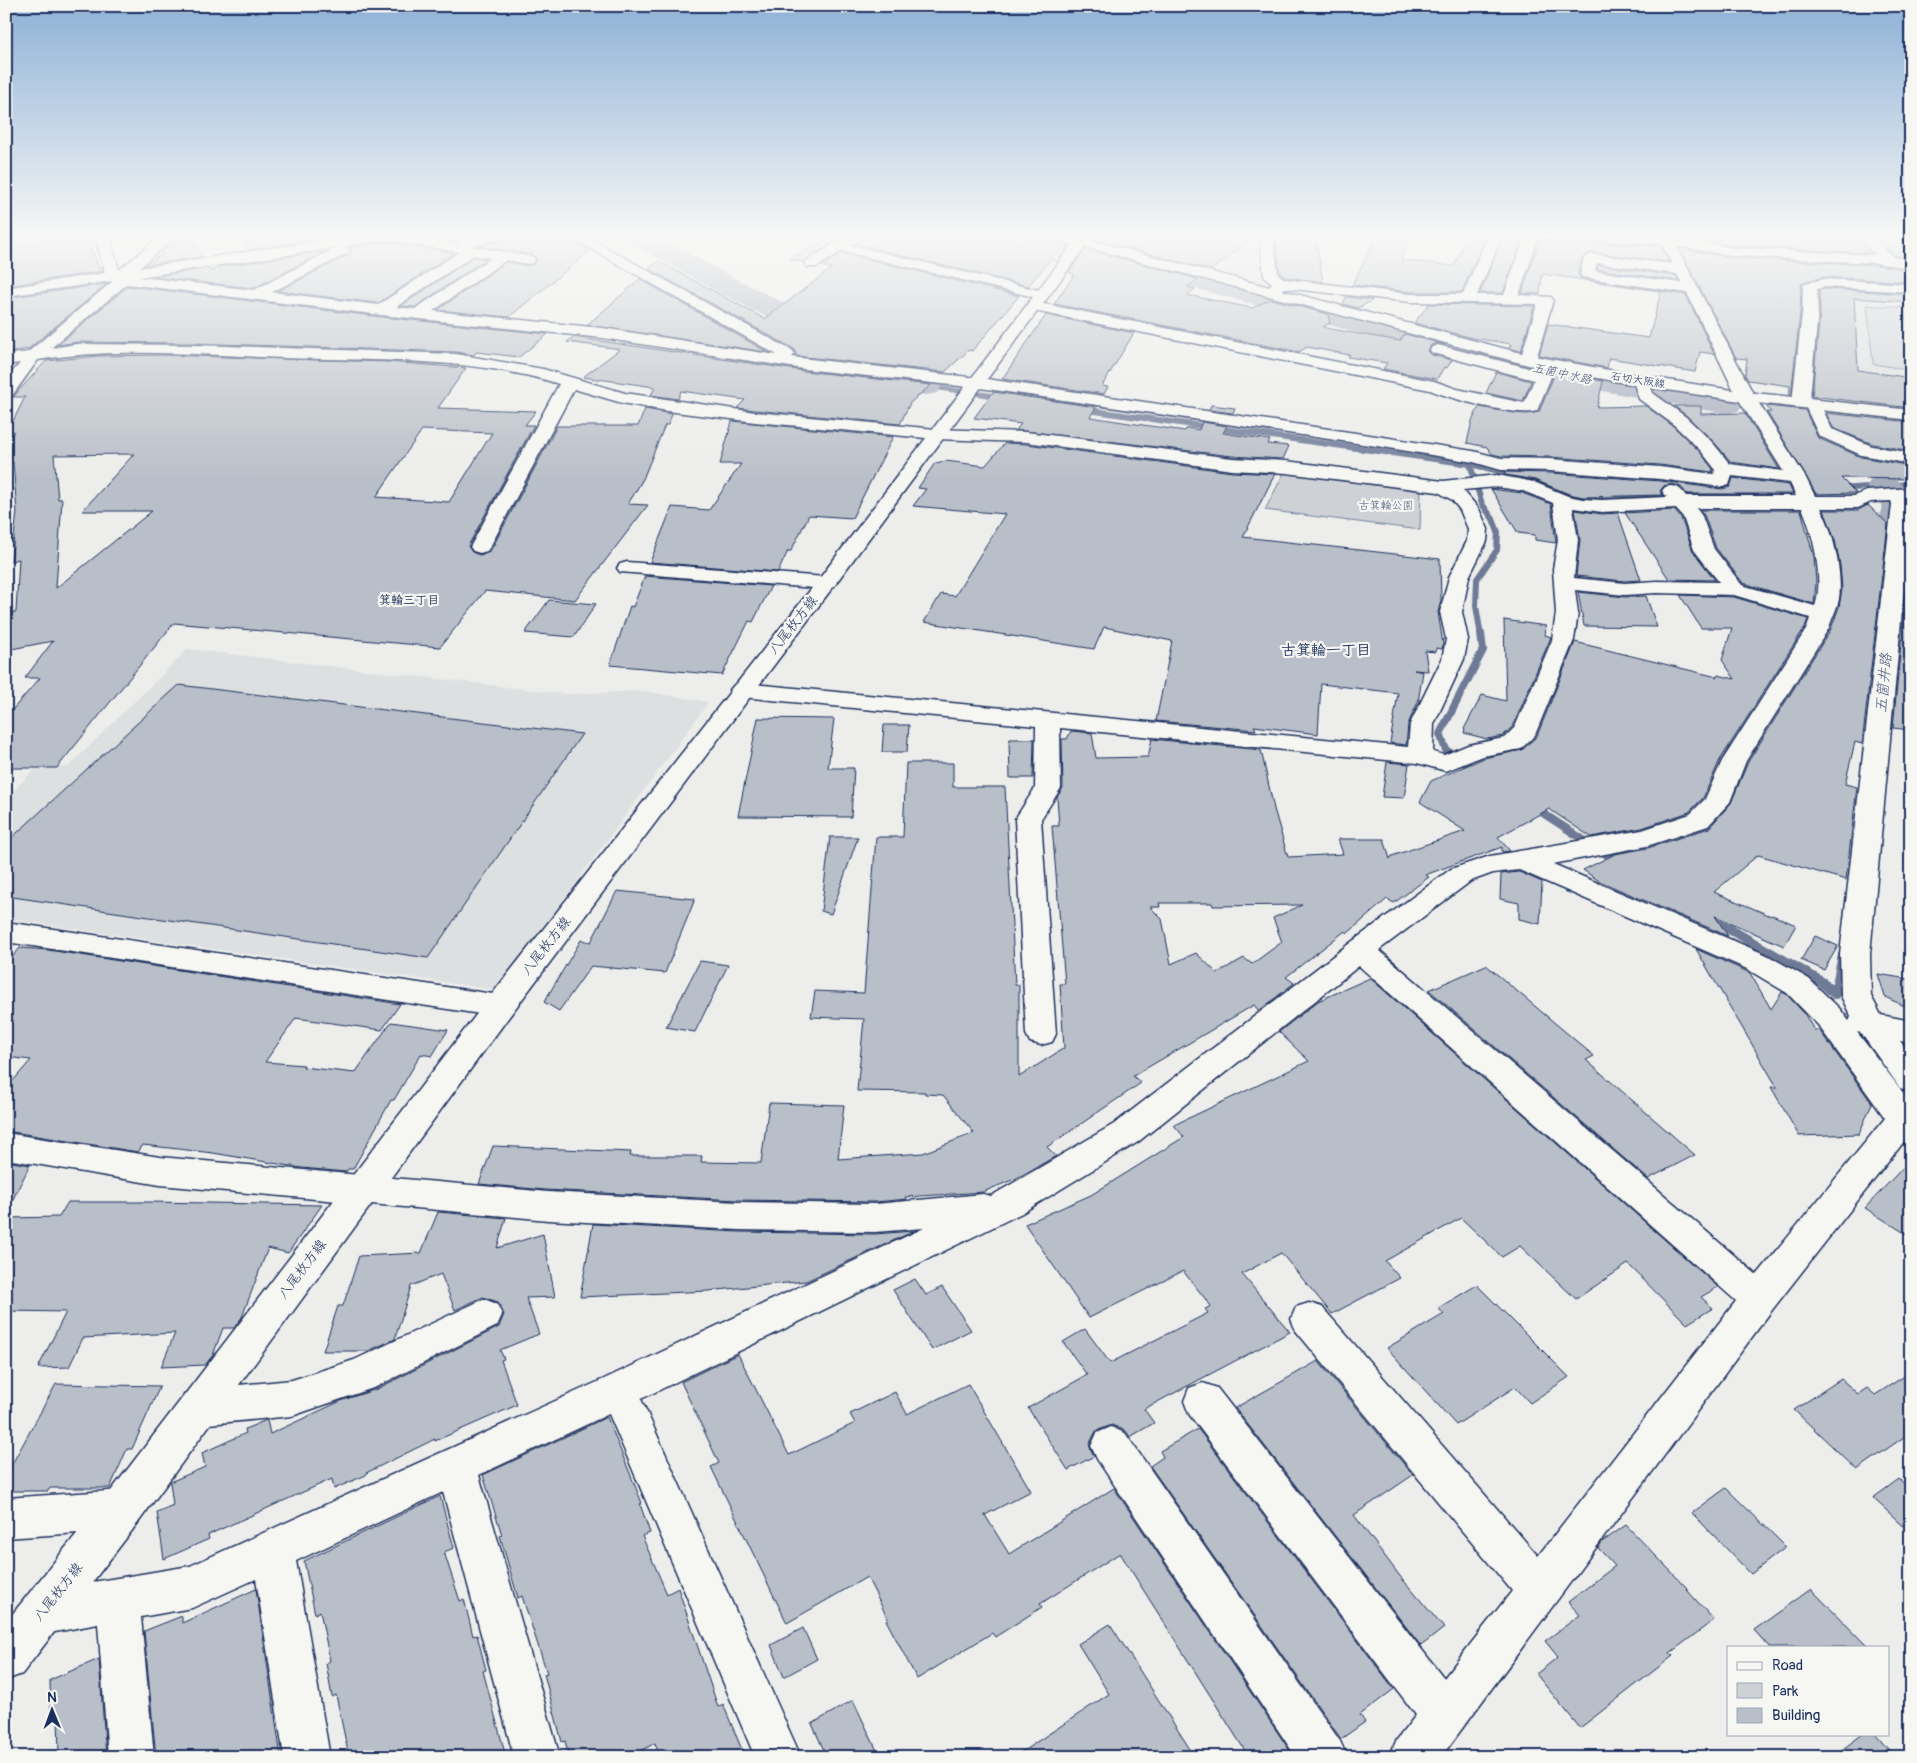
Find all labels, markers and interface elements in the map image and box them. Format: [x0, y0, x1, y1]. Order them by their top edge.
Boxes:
water label: 五箇中水路 [1531, 360, 1594, 388]
street label: 石切大阪線 [1610, 369, 1666, 391]
park label: 古箕輪公園 [1359, 499, 1414, 512]
street label: 八尾枚方線 [765, 592, 821, 658]
district label: 箕輪三丁目 [379, 593, 439, 608]
district label: 古箕輪一丁目 [1281, 641, 1371, 660]
water label: 五箇井路 [1872, 651, 1896, 714]
street label: 八尾枚方線 [518, 913, 574, 979]
street label: 八尾枚方線 [274, 1236, 330, 1302]
street label: 八尾枚方線 [30, 1559, 86, 1625]
legend [1727, 1646, 1890, 1736]
text: Road [1772, 1656, 1803, 1675]
text: Park [1772, 1682, 1799, 1701]
north arrow [28, 1686, 78, 1736]
text: N [47, 1689, 57, 1706]
text: Building [1772, 1706, 1820, 1725]

